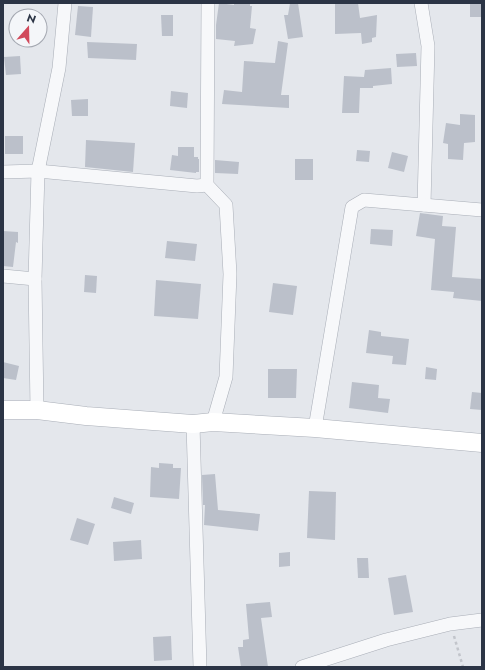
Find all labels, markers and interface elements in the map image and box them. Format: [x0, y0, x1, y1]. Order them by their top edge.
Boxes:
north arrow [8, 8, 48, 48]
text: N [25, 10, 38, 28]

